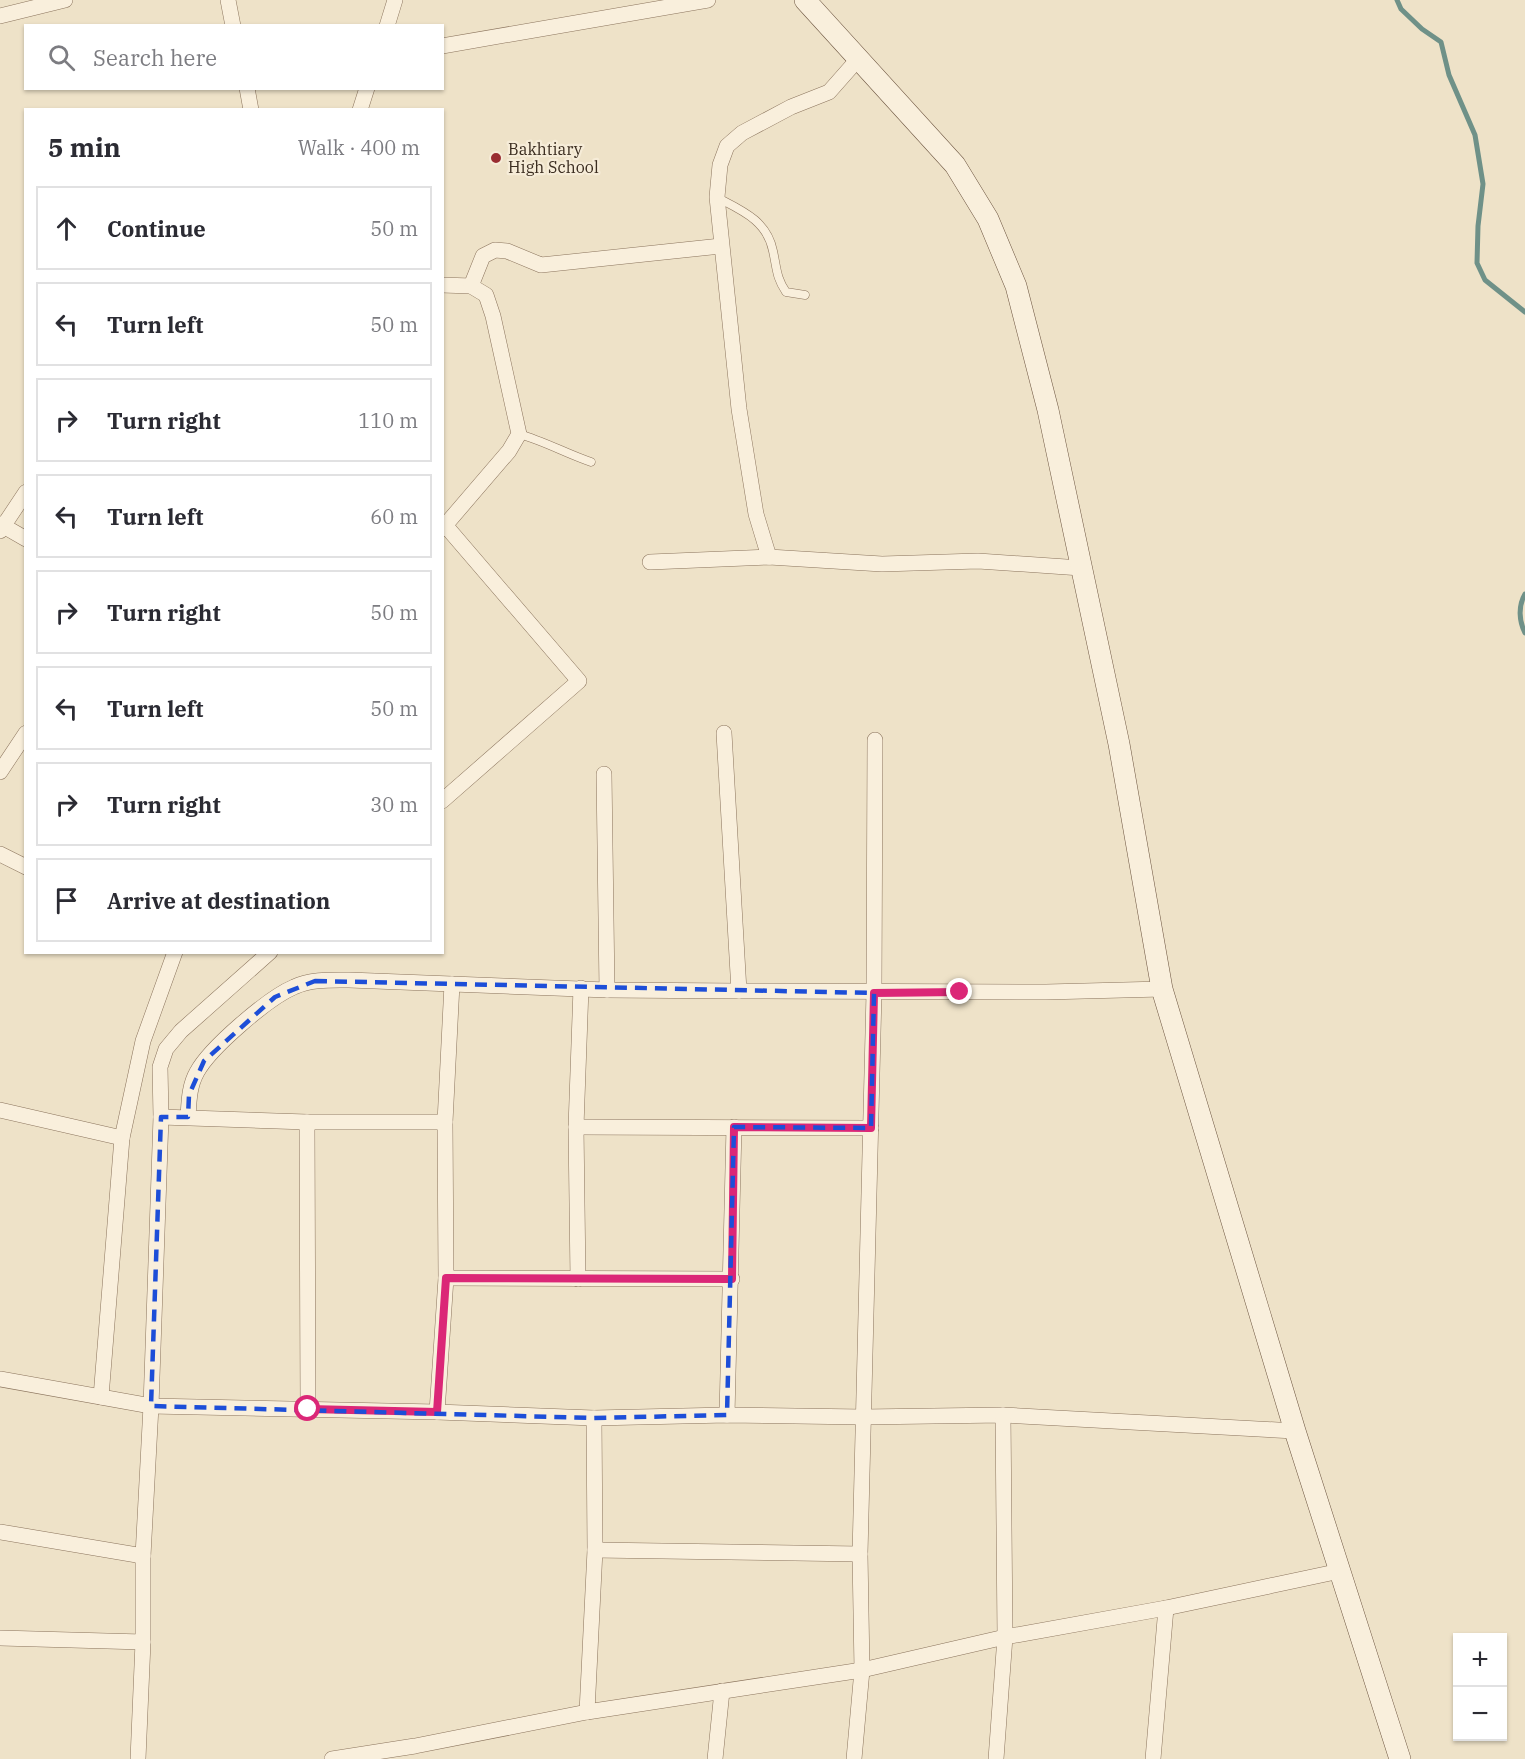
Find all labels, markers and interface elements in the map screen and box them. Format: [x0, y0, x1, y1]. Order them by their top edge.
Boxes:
search box [24, 24, 444, 90]
icon: search [45, 41, 78, 74]
text: Search here [93, 43, 217, 72]
text: 5 min [48, 130, 121, 164]
text: Walk · 400 m [298, 134, 420, 161]
place label: Bakhtiary High School [508, 139, 599, 177]
marker: Bakhtiary High School [489, 151, 503, 165]
icon: ahead [50, 212, 83, 245]
text: Continue [107, 214, 206, 243]
text: 50 m [370, 215, 418, 242]
icon: left [50, 308, 83, 341]
text: Turn left [107, 310, 203, 339]
text: 50 m [370, 311, 418, 338]
icon: right [50, 404, 83, 437]
text: Turn right [107, 406, 221, 435]
text: 110 m [358, 407, 418, 434]
icon: left [50, 500, 83, 533]
text: Turn left [107, 502, 203, 531]
text: 60 m [370, 503, 418, 530]
icon: right [50, 596, 83, 629]
text: Turn right [107, 598, 221, 627]
text: 50 m [370, 599, 418, 626]
icon: left [50, 692, 83, 725]
text: Turn left [107, 694, 203, 723]
text: 50 m [370, 695, 418, 722]
icon: right [50, 788, 83, 821]
text: Turn right [107, 790, 221, 819]
text: 30 m [370, 791, 418, 818]
icon: arrive [50, 884, 83, 917]
text: Arrive at destination [107, 886, 330, 915]
route end [946, 978, 972, 1004]
route start [294, 1395, 320, 1421]
map controls [1453, 1633, 1507, 1741]
button: + [1453, 1633, 1507, 1687]
button: − [1453, 1687, 1507, 1741]

